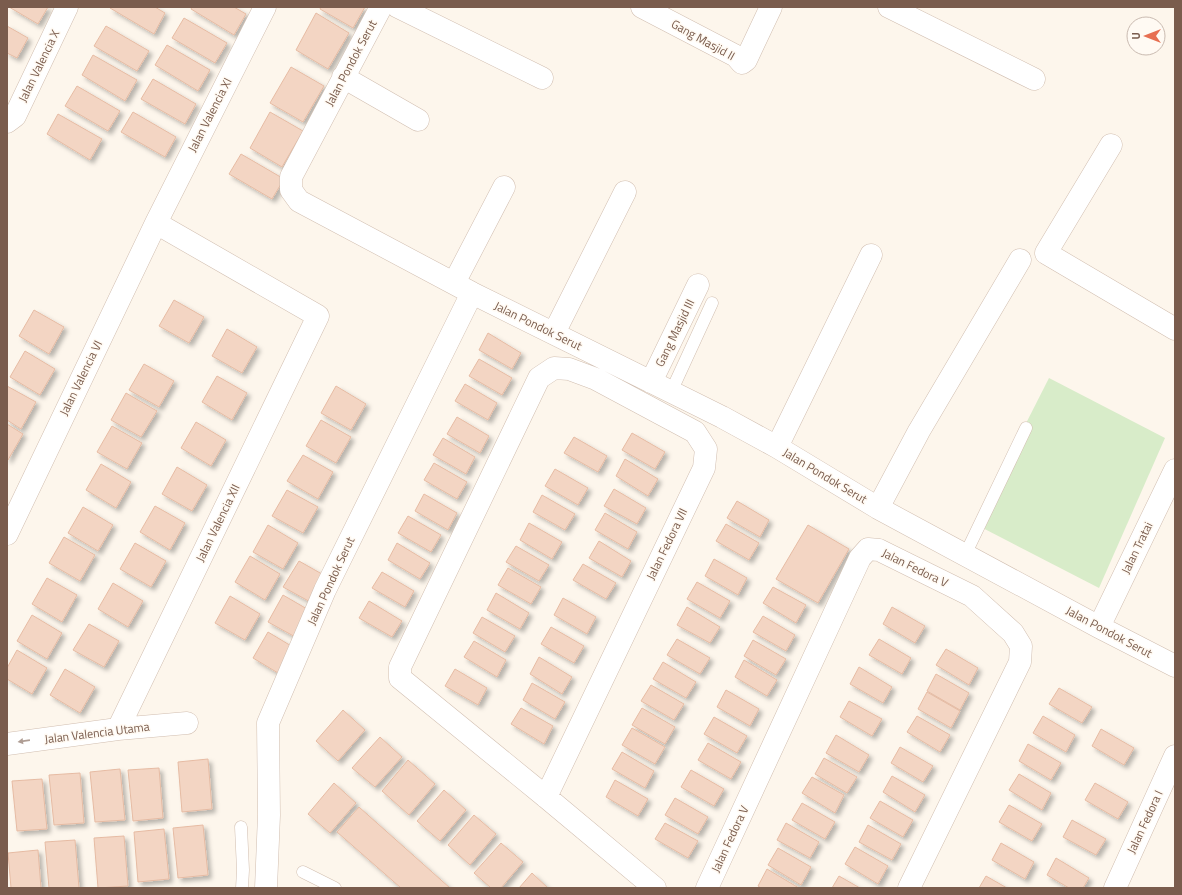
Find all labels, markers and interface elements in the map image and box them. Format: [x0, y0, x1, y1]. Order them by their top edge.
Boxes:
street label: Gang Masjid II [668, 14, 739, 65]
street label: Jalan Pondok Serut [320, 15, 382, 109]
north arrow [1126, 16, 1166, 56]
street label: Jalan Valencia X [13, 26, 64, 105]
text: U [1128, 32, 1144, 40]
street label: Jalan Valencia XI [183, 74, 237, 155]
street label: Jalan Pondok Serut [491, 296, 586, 355]
street label: Gang Masjid III [650, 296, 699, 370]
street label: Jalan Valencia VI [54, 337, 107, 419]
street label: Jalan Pondok Serut [779, 443, 872, 509]
street label: Jalan Valencia XII [191, 481, 245, 565]
street label: Jalan Fedora VII [641, 505, 692, 583]
street label: Jalan Tratai [1116, 519, 1157, 577]
street label: Jalan Pondok Serut [302, 533, 360, 628]
street label: Jalan Fedora V [879, 543, 952, 592]
street label: Jalan Pondok Serut [1063, 601, 1157, 663]
street label: Jalan Valencia Utama [43, 717, 151, 748]
one-way arrow [18, 738, 30, 745]
street label: Jalan Fedora I [1122, 787, 1168, 857]
street label: Jalan Fedora V [706, 802, 753, 875]

